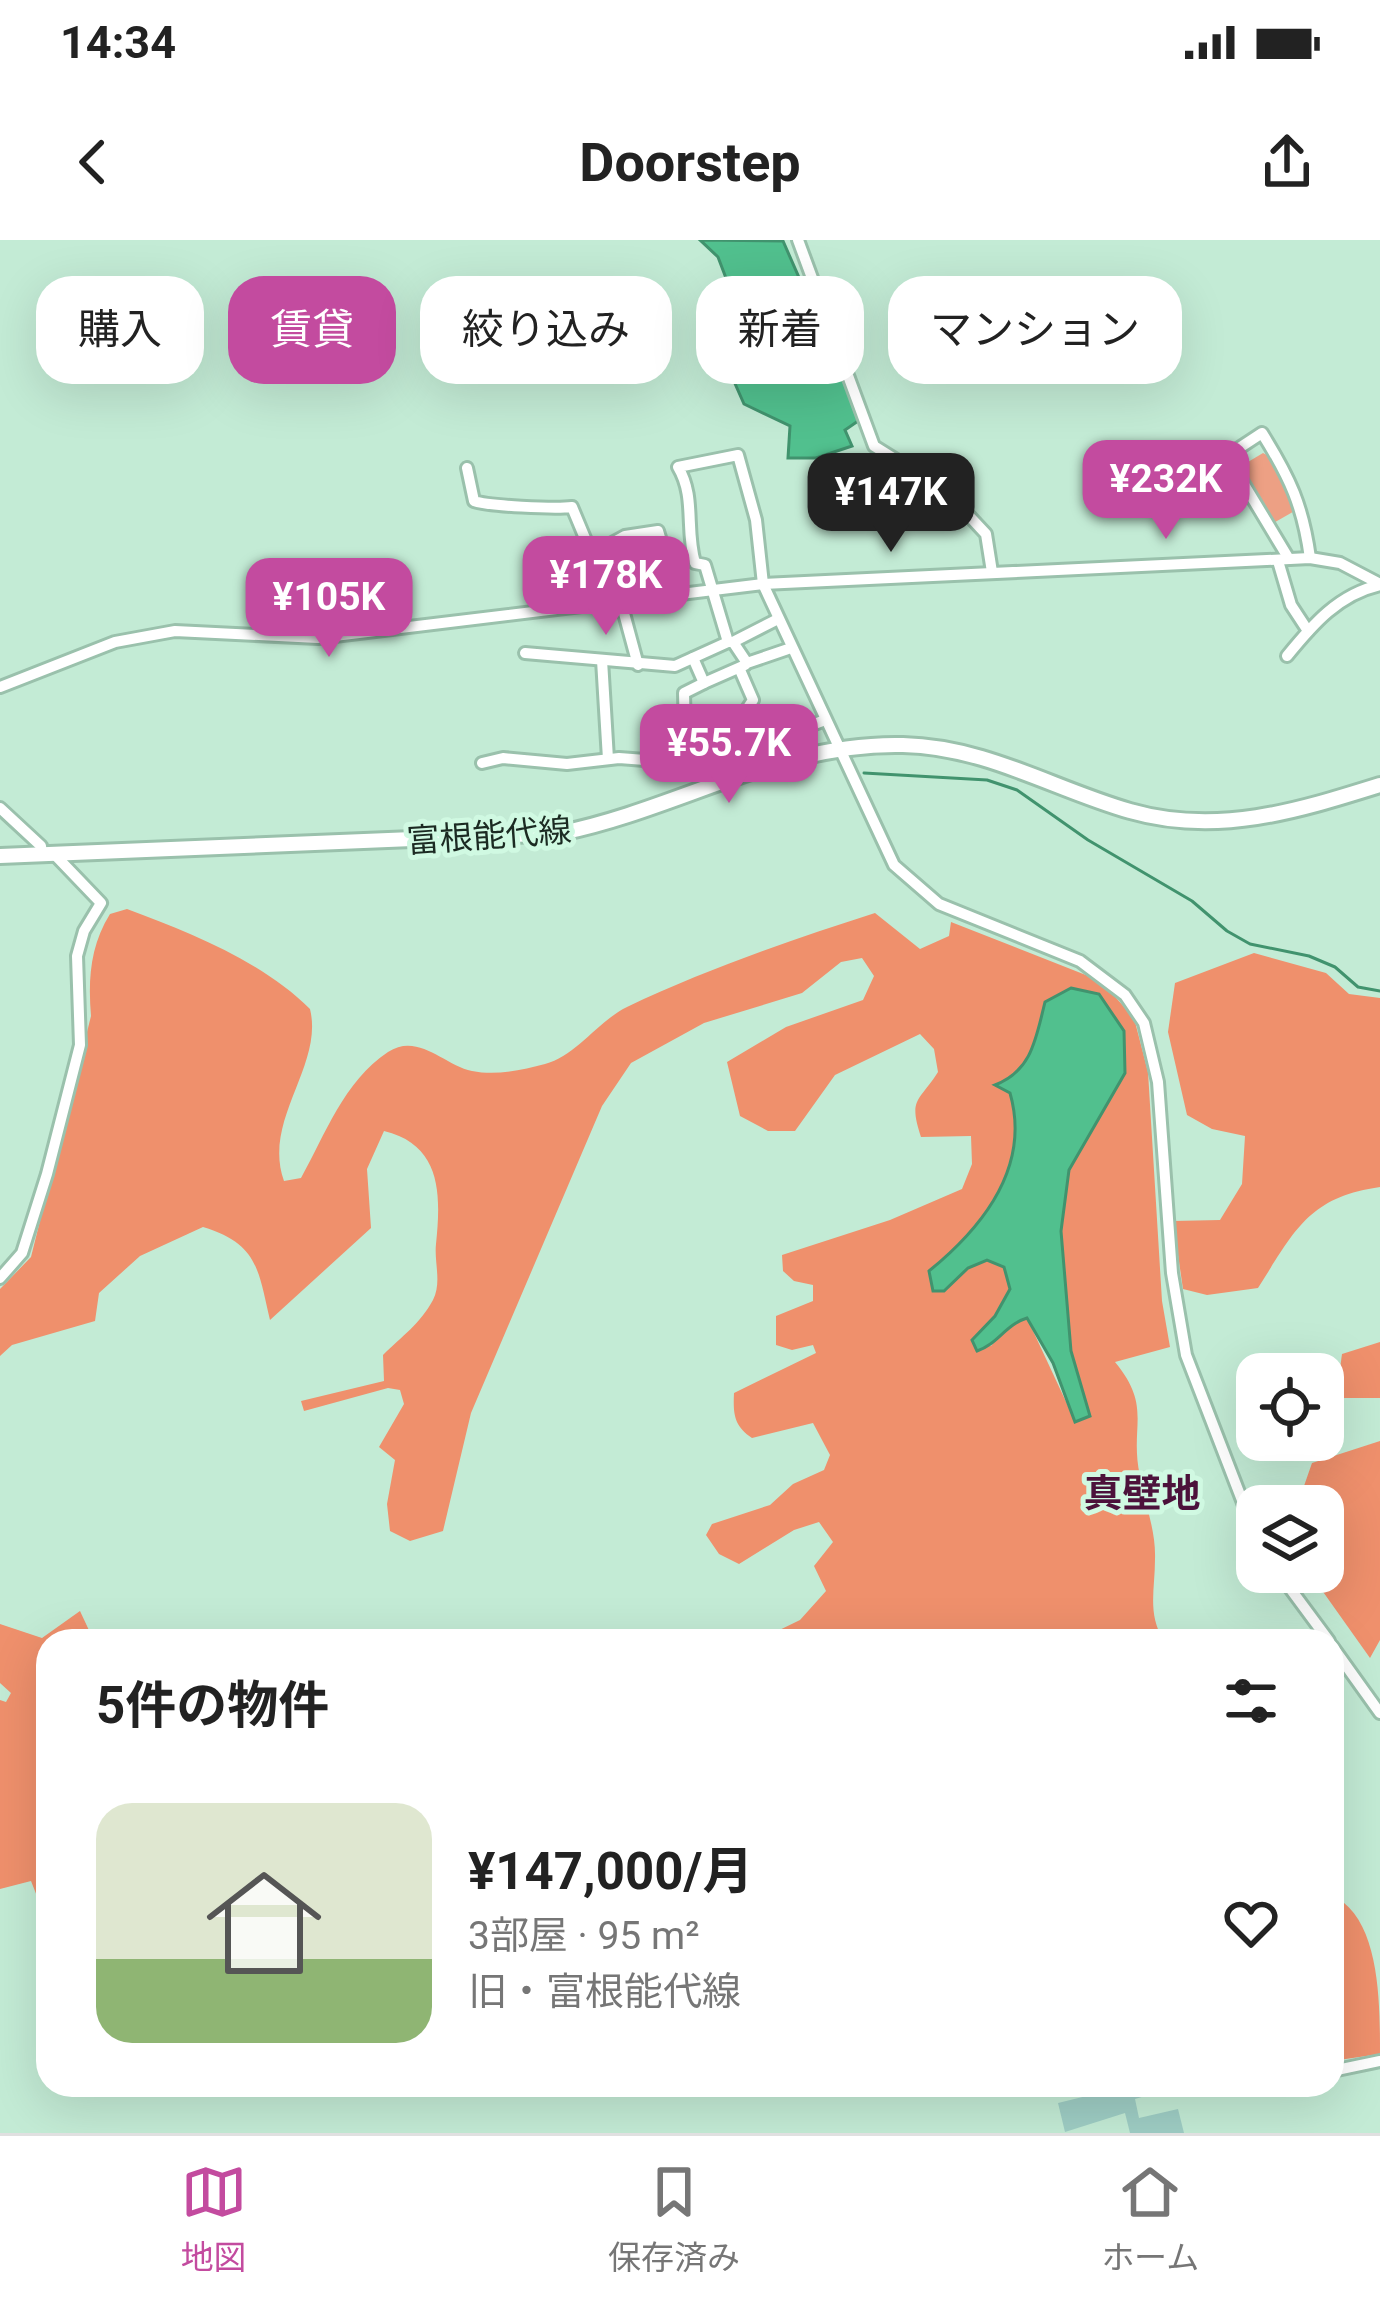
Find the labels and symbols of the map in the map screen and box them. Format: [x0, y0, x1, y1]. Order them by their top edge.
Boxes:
pin: ¥232K [1082, 440, 1250, 542]
pin: ¥147K [807, 453, 975, 555]
pin: ¥178K [522, 536, 690, 638]
pin: ¥105K [245, 558, 413, 660]
pin: ¥55.7K [631, 704, 827, 806]
street label: 富根能代線 [405, 810, 573, 861]
district label: 真壁地 [1083, 1471, 1201, 1517]

